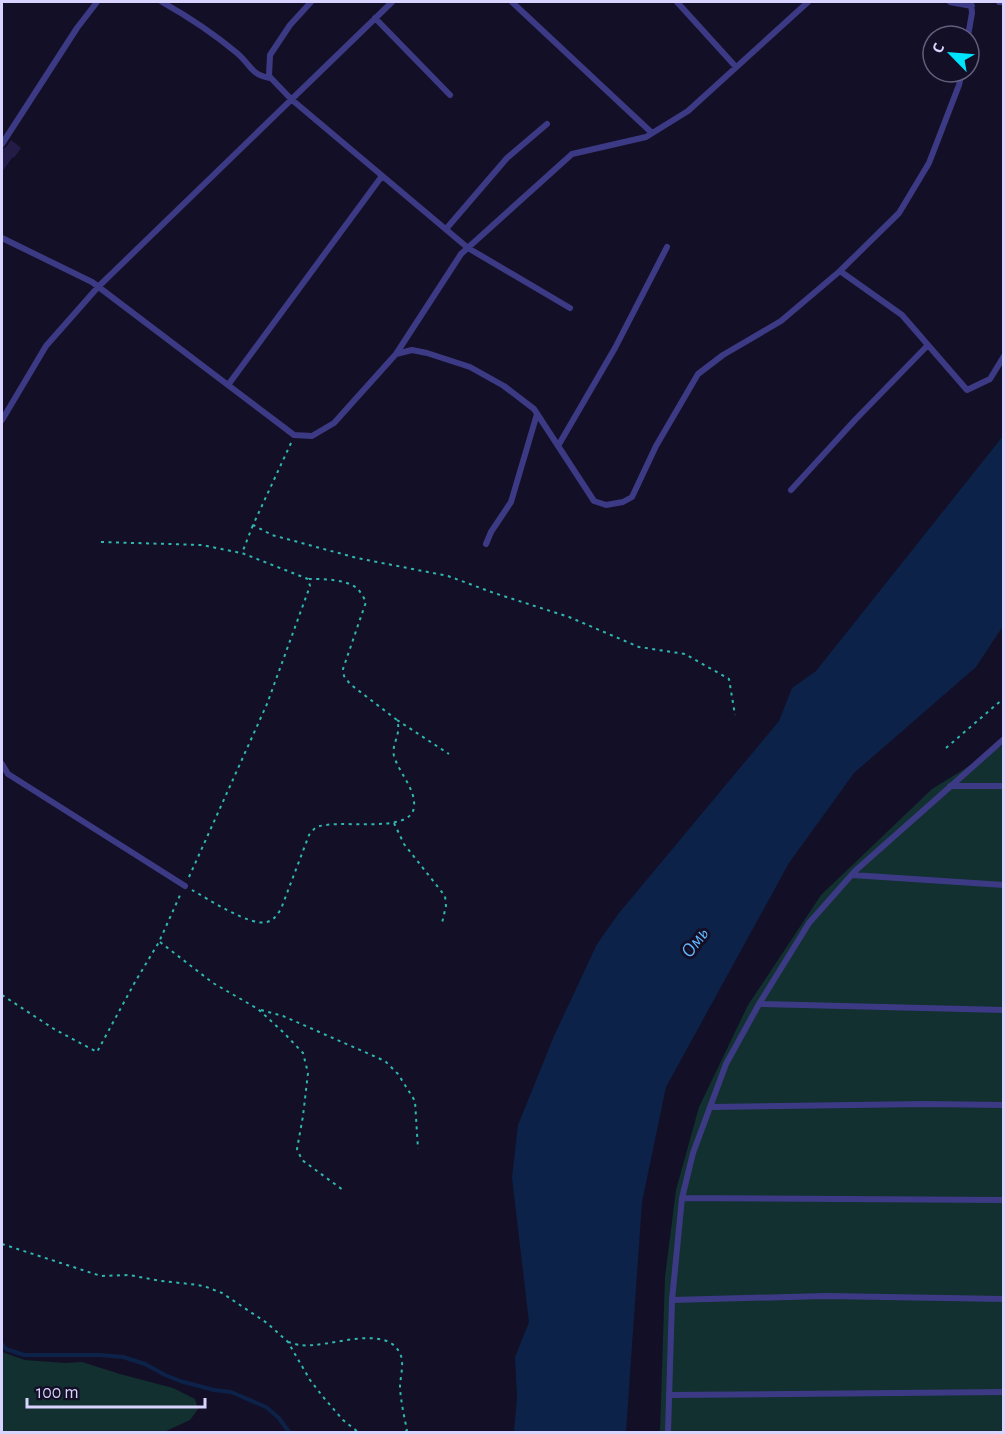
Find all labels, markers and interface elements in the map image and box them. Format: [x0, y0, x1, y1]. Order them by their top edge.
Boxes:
north arrow [921, 24, 981, 84]
text: С [929, 41, 947, 55]
water label: Омь [677, 924, 713, 961]
scale bar [27, 1371, 206, 1409]
text: 100 m [36, 1384, 79, 1402]

